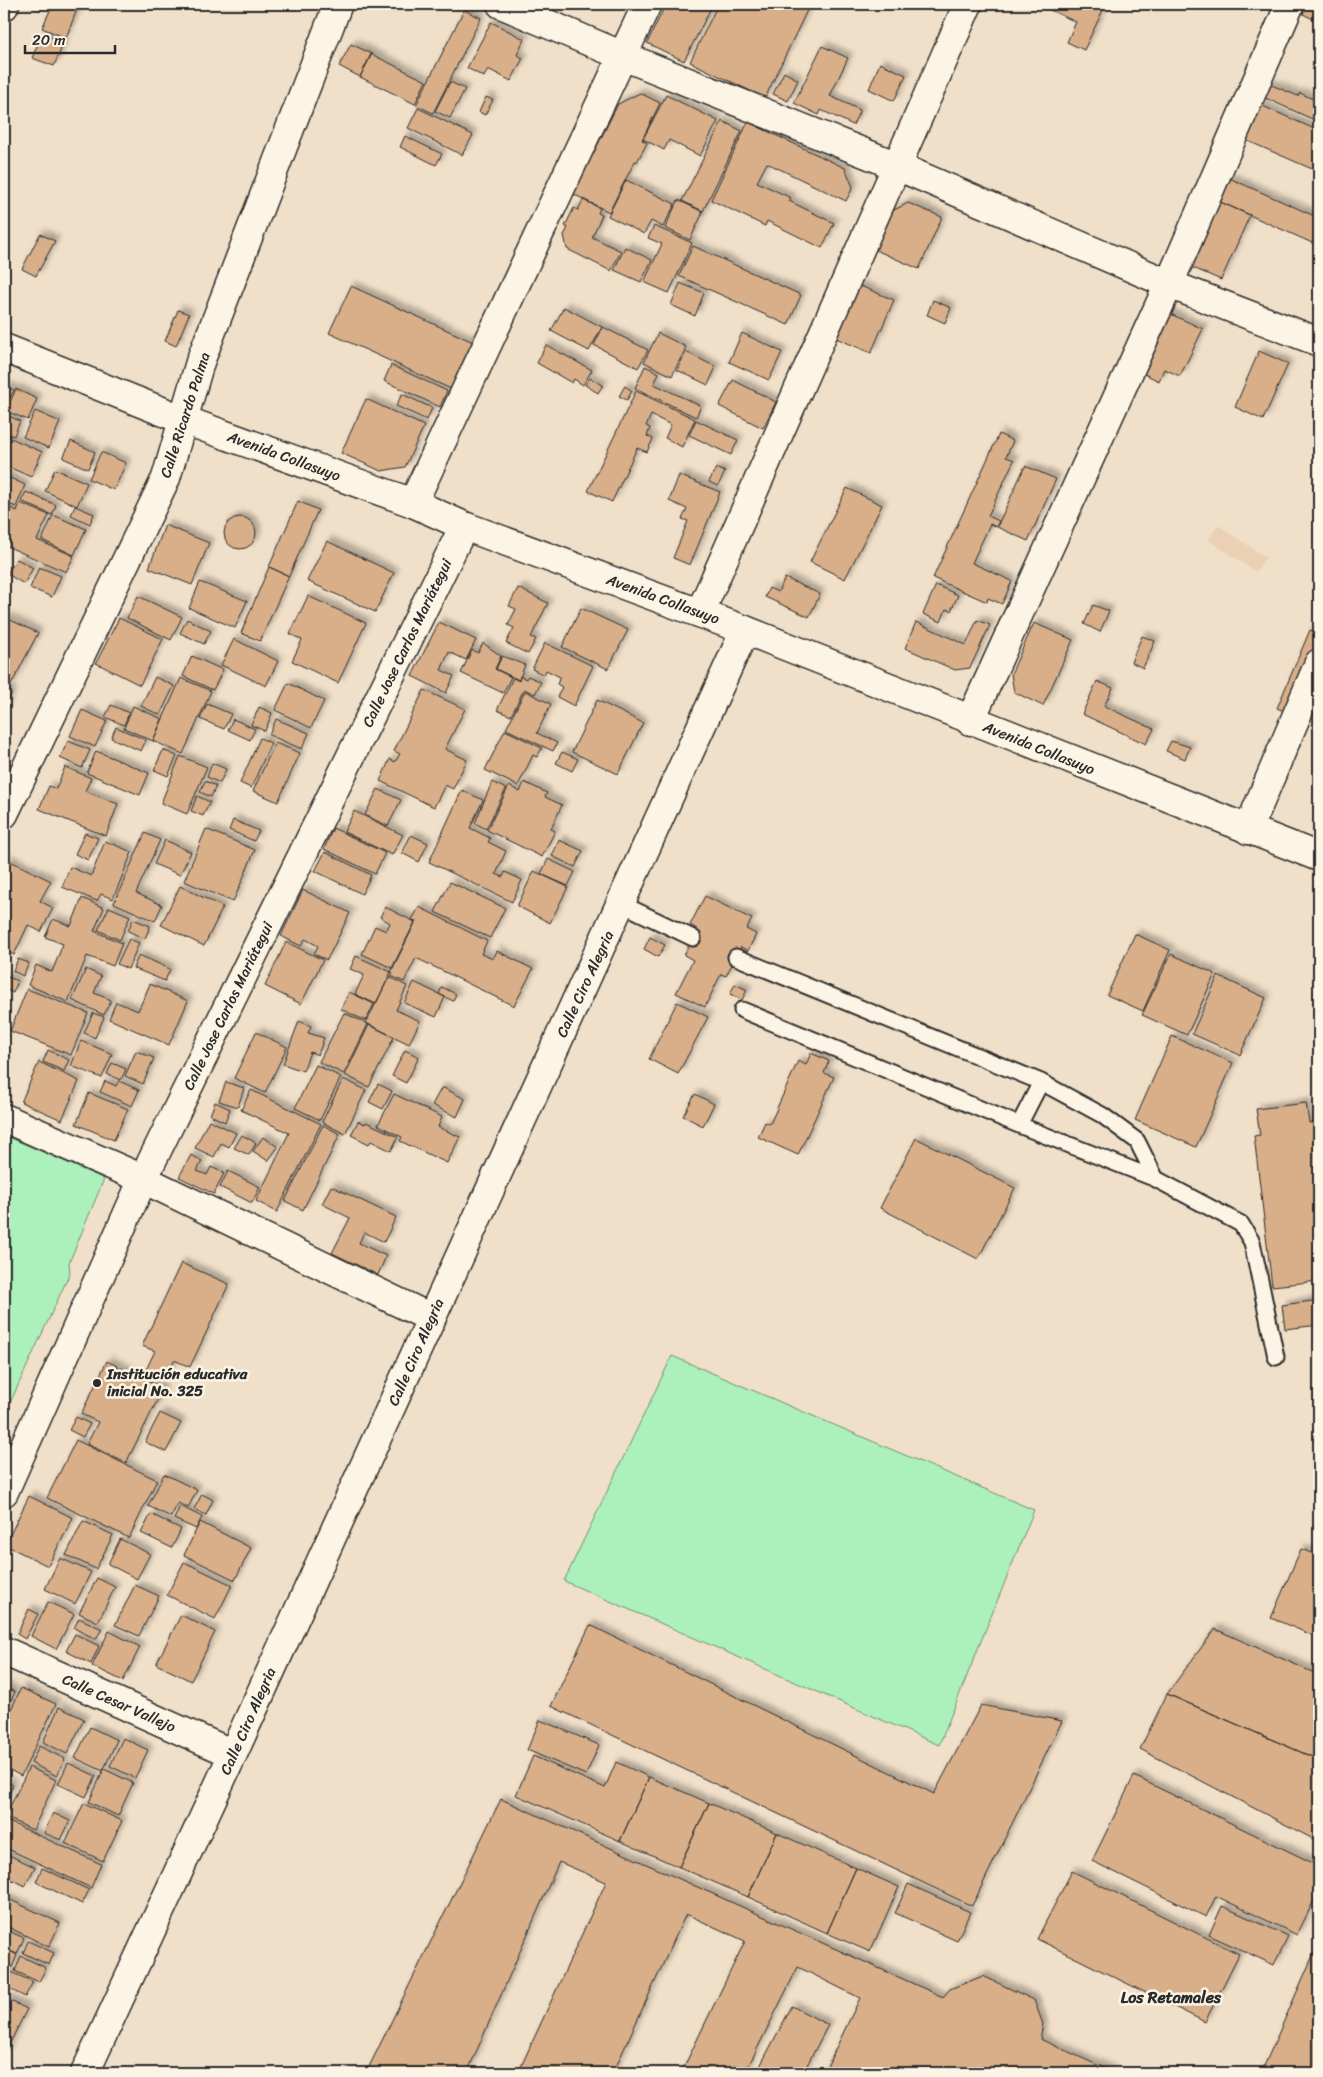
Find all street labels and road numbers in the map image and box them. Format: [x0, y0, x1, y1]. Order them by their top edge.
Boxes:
street label: Calle Ricardo Palma [152, 348, 218, 481]
street label: Avenida Collasuyo [223, 423, 345, 489]
street label: Calle Jose Carlos Mariátegui [355, 553, 460, 732]
street label: Avenida Collasuyo [602, 566, 724, 632]
street label: Avenida Collasuyo [978, 713, 1099, 782]
street label: Calle Jose Carlos Mariátegui [176, 916, 281, 1095]
street label: Calle Ciro Alegria [549, 926, 621, 1042]
street label: Calle Ciro Alegria [381, 1294, 452, 1410]
street label: Calle Ciro Alegria [213, 1663, 284, 1779]
street label: Calle Cesar Vallejo [58, 1666, 180, 1740]

